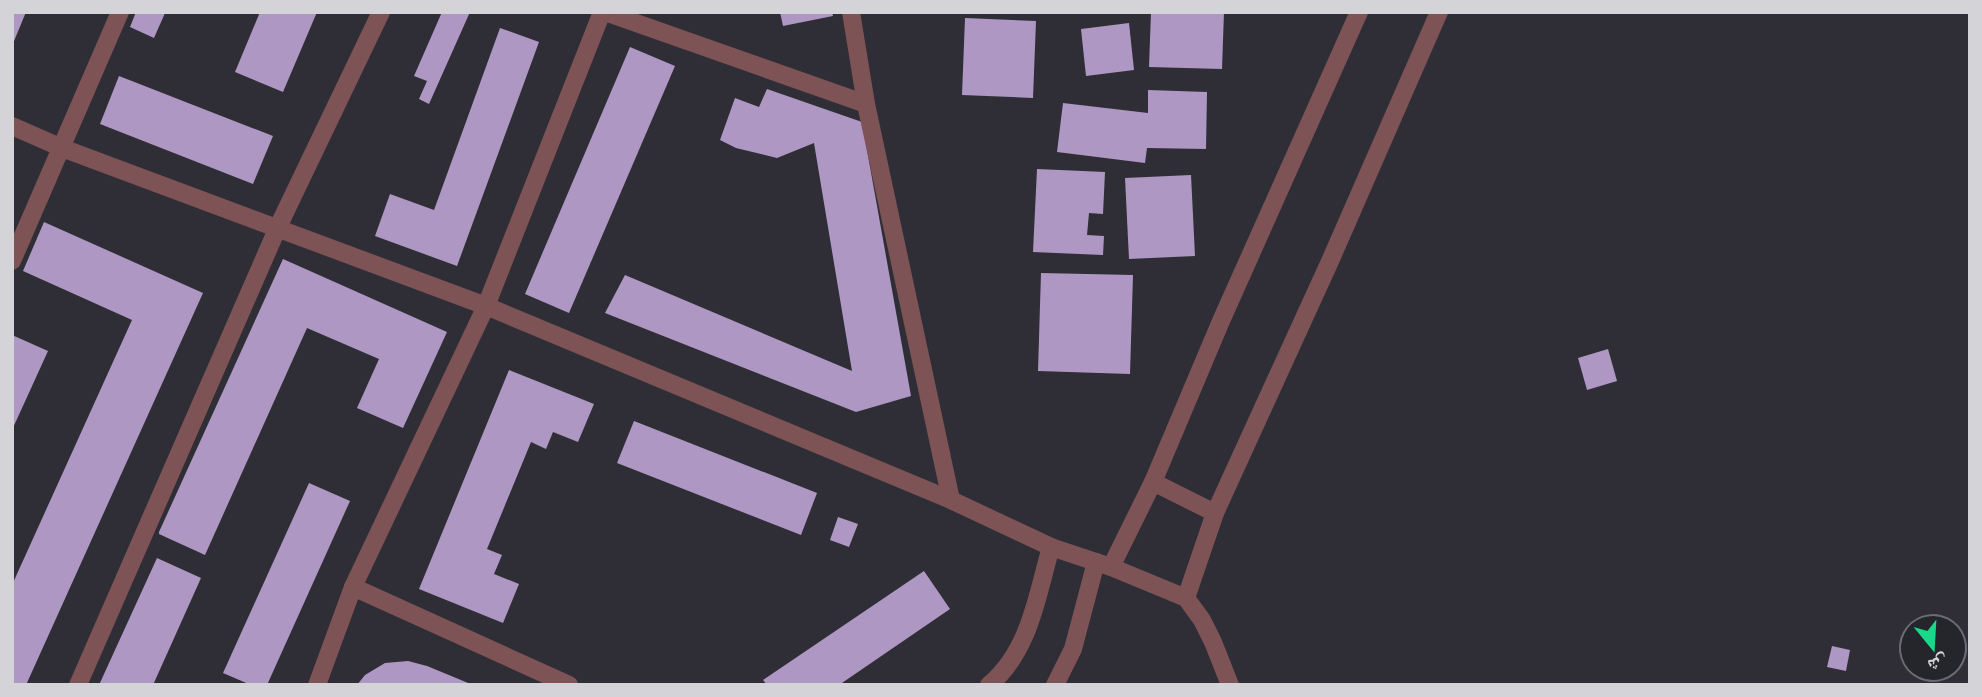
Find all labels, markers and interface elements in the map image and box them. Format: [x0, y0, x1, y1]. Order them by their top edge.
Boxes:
north arrow [1898, 613, 1968, 683]
text: ش [1925, 650, 1952, 679]

